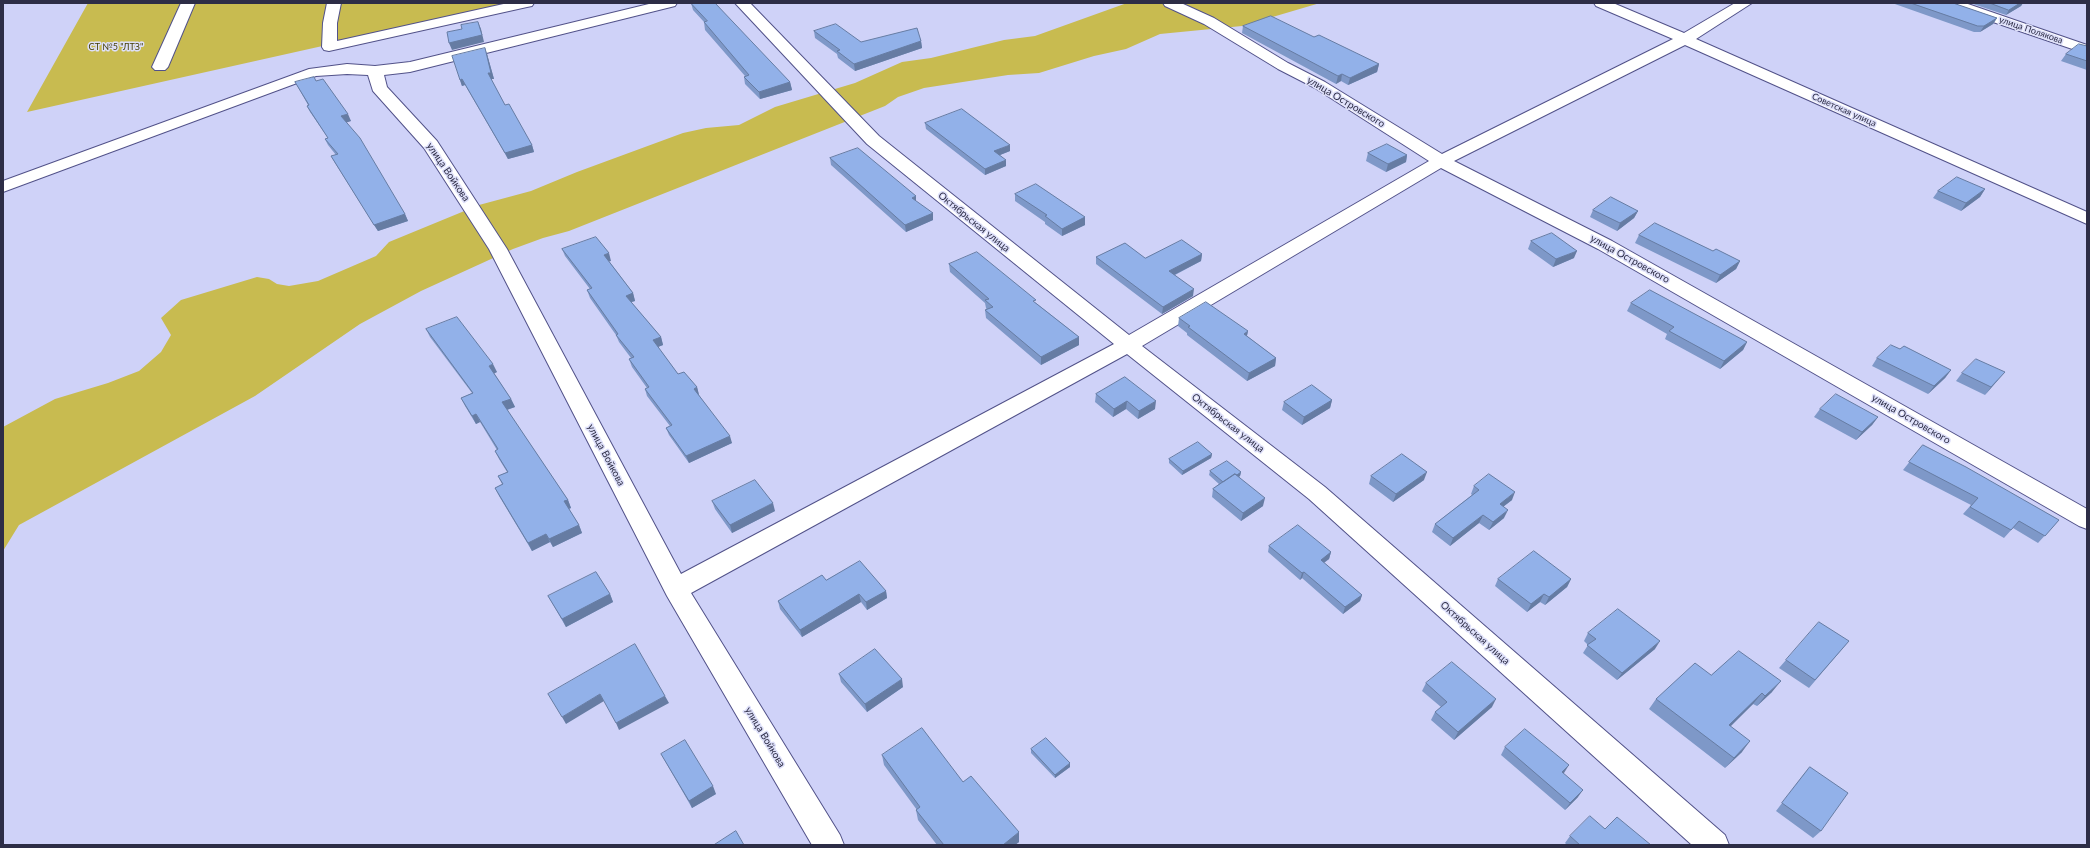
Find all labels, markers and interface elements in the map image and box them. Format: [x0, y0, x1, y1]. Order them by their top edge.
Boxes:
street label: улица Полякова [1998, 14, 2064, 46]
park label: СТ №5 "ЛТЗ" [89, 42, 143, 52]
street label: улица Островского [1305, 74, 1387, 130]
street label: Советская улица [1810, 91, 1878, 129]
street label: улица Войкова [424, 140, 472, 204]
street label: Октябрьская улица [936, 189, 1012, 255]
street label: улица Островского [1588, 232, 1672, 286]
street label: Октябрьская улица [1189, 391, 1267, 455]
street label: улица Островского [1870, 392, 1952, 446]
street label: улица Войкова [585, 422, 627, 488]
street label: Октябрьская улица [1438, 599, 1512, 667]
street label: улица Войкова [742, 705, 788, 769]

